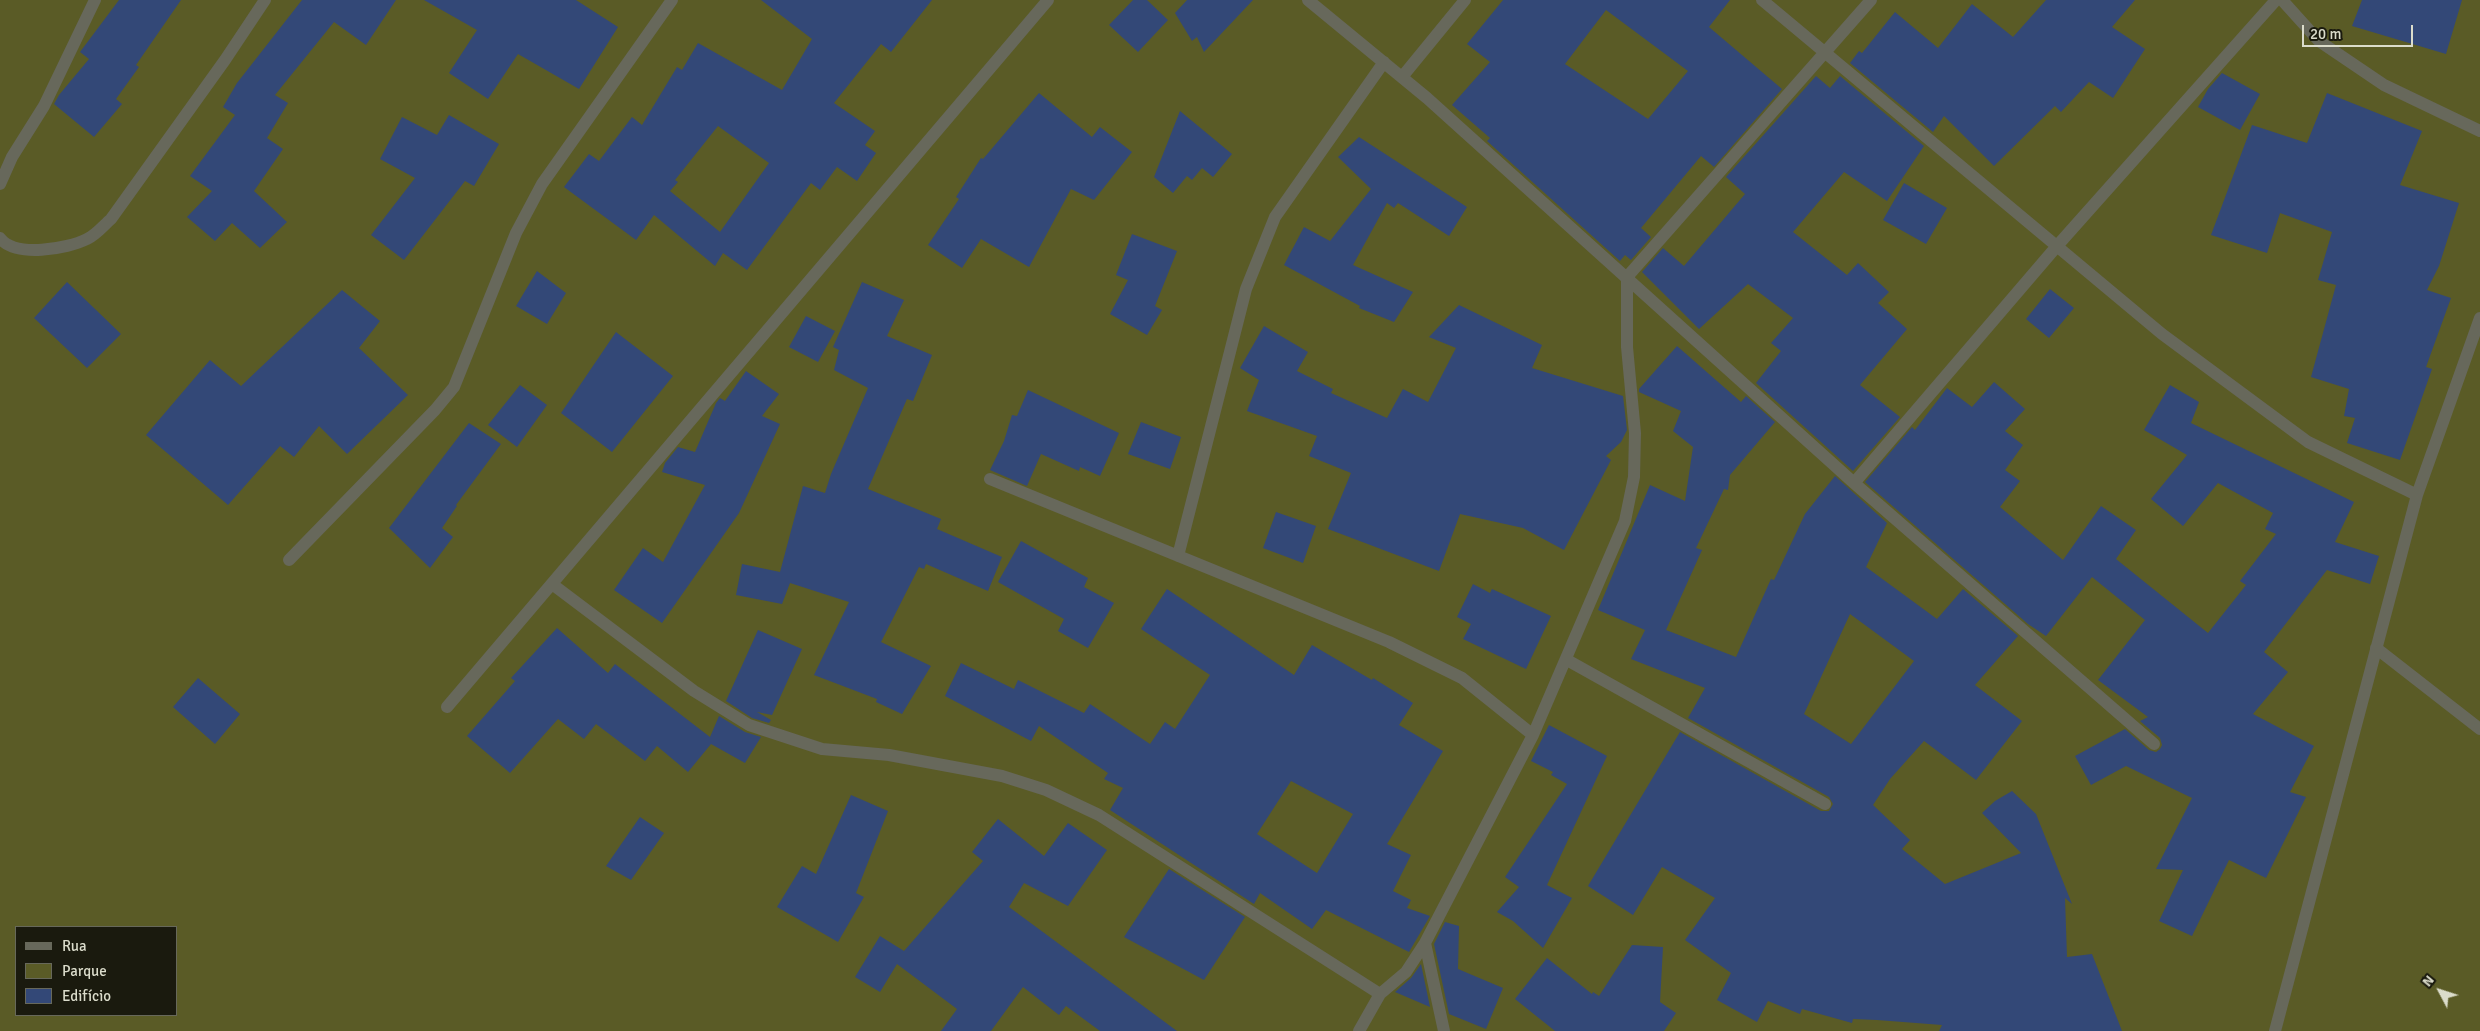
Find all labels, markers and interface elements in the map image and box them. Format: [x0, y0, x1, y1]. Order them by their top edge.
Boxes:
scale bar [2305, 15, 2416, 47]
text: 20 m [2310, 25, 2341, 43]
legend [15, 926, 178, 1016]
text: Rua [62, 937, 87, 955]
text: Parque [62, 962, 107, 980]
north arrow [2415, 966, 2465, 1016]
text: N [2418, 972, 2438, 990]
text: Edifício [62, 987, 111, 1005]

